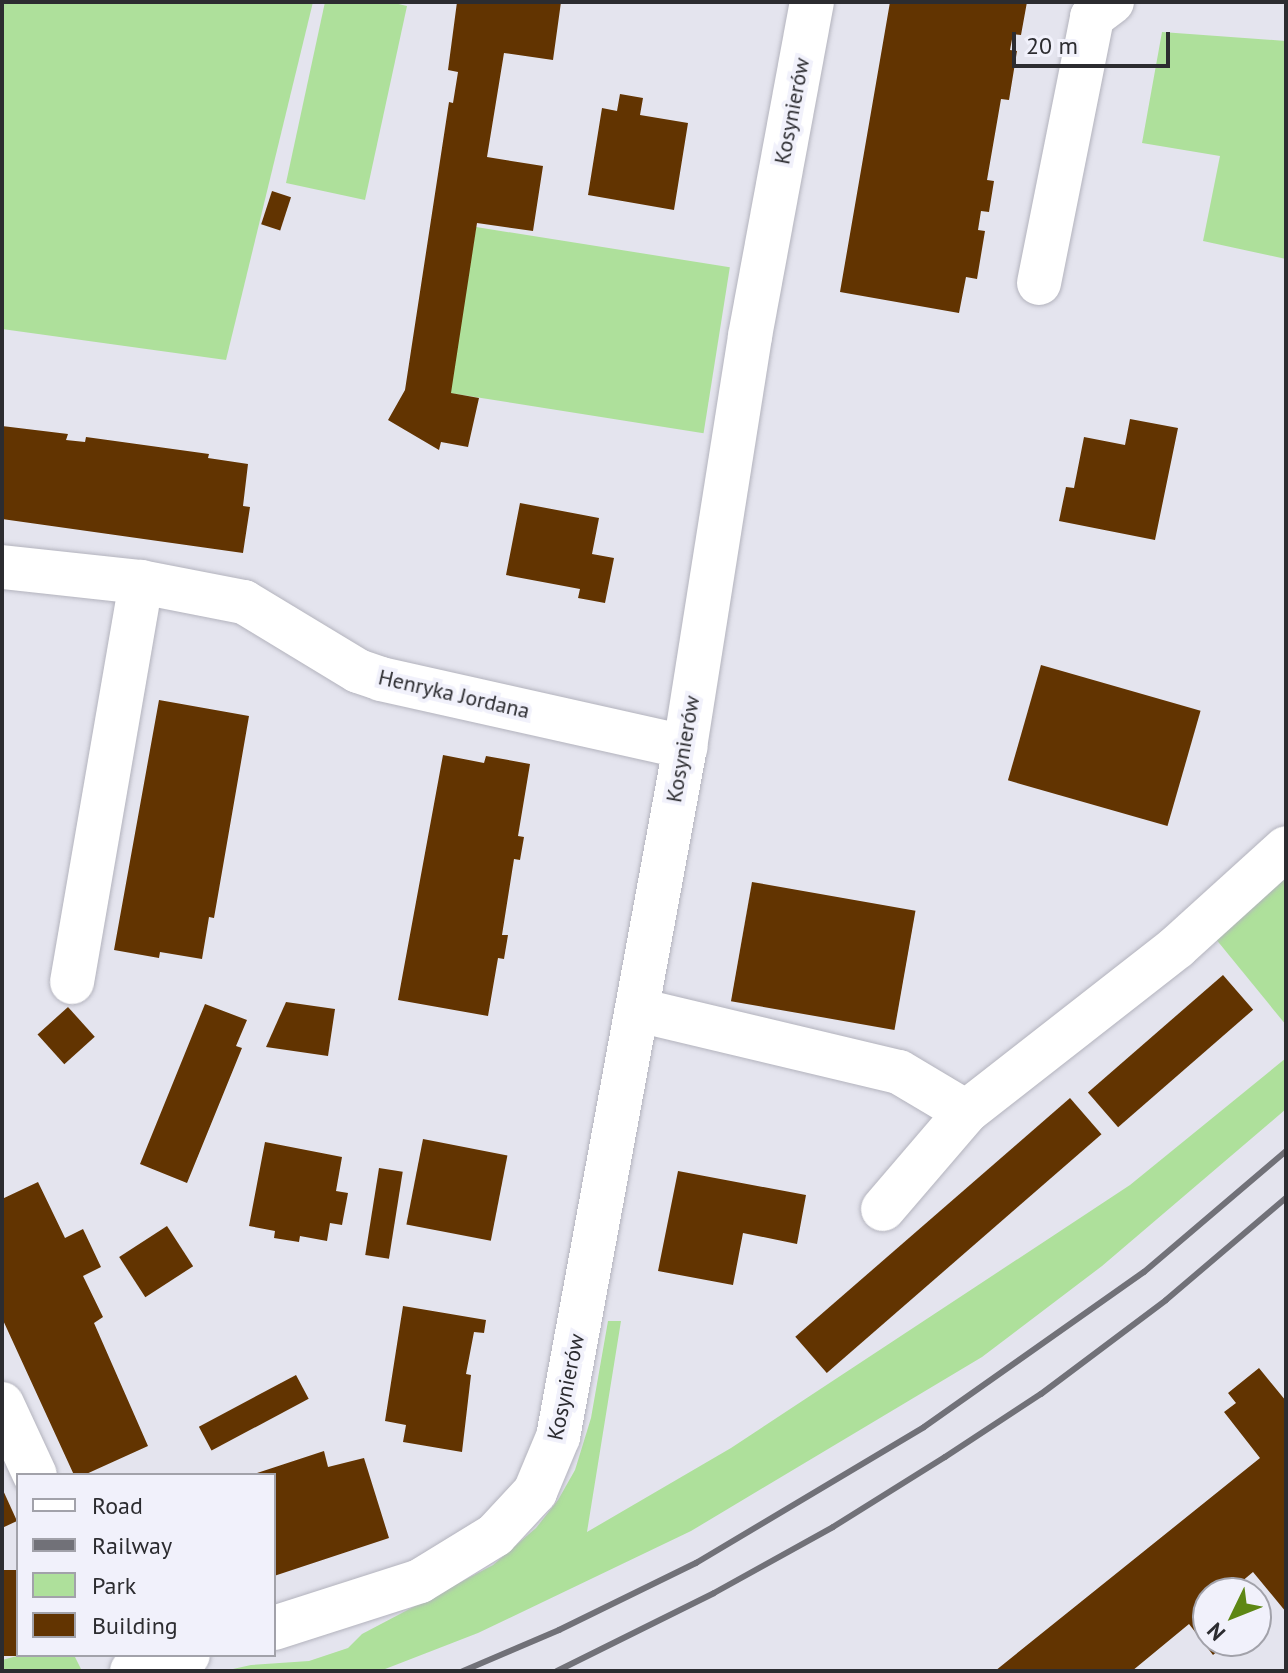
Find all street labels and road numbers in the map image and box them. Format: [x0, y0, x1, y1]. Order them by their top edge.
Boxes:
street label: Kosynierów [769, 55, 815, 167]
street label: Henryka Jordana [376, 664, 532, 724]
street label: Kosynierów [661, 694, 705, 804]
street label: Kosynierów [542, 1331, 590, 1443]

